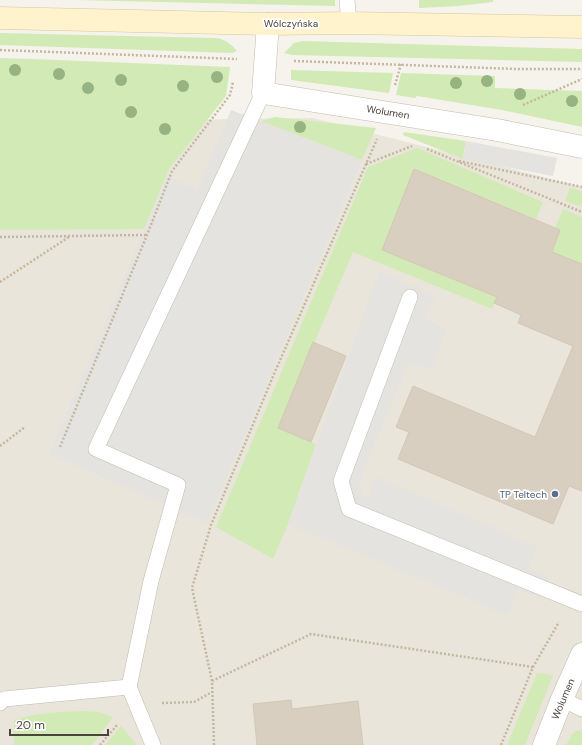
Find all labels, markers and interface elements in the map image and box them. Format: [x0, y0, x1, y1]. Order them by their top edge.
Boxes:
street label: Wólczyńska [264, 17, 318, 30]
street label: Wolumen [366, 102, 411, 122]
place label: TP Teltech [499, 488, 547, 501]
marker: TP Teltech [550, 489, 560, 499]
street label: Wolumen [549, 676, 578, 722]
scale bar [10, 711, 108, 737]
text: 20 m [16, 717, 45, 733]

